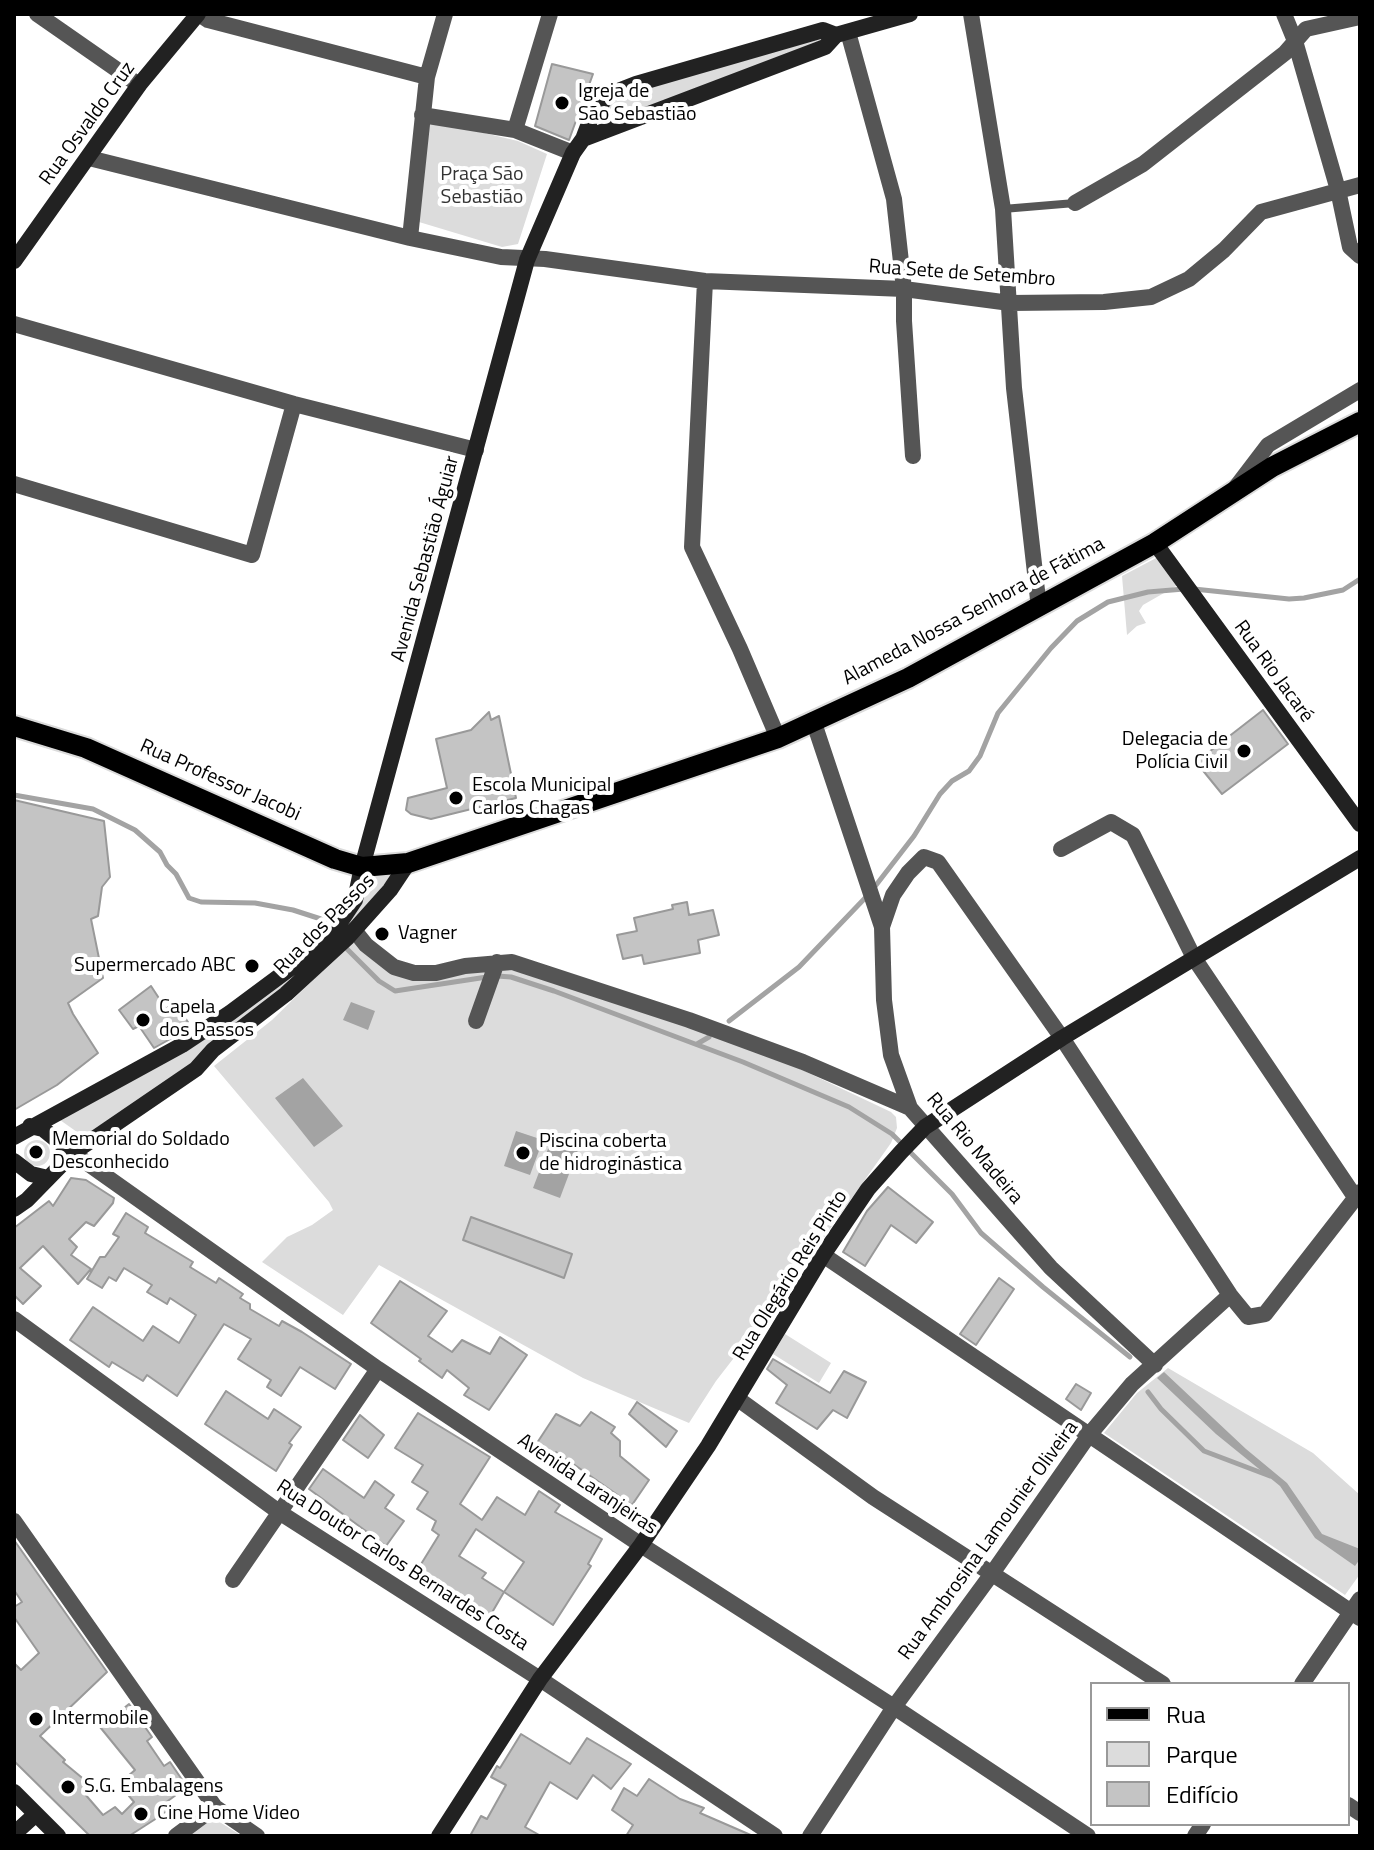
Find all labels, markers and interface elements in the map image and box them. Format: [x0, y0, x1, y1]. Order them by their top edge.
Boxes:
street label: Rua Osvaldo Cruz [35, 58, 141, 190]
place label: Igreja de São Sebastião [578, 80, 697, 127]
marker: Igreja de São Sebastião [553, 94, 571, 112]
park label: Praça São Sebastião [440, 163, 524, 210]
street label: Rua Sete de Setembro [868, 255, 1056, 293]
street label: Avenida Sebastião Águiar [387, 453, 465, 665]
street label: Alameda Nossa Senhora de Fátima [839, 533, 1109, 691]
street label: Rua Rio Jacaré [1228, 616, 1318, 728]
place label: Delegacia de Polícia Civil [1122, 728, 1228, 775]
street label: Rua Professor Jacobi [136, 735, 304, 827]
marker: Delegacia de Polícia Civil [1235, 742, 1253, 760]
place label: Escola Municipal Carlos Chagas [472, 774, 611, 821]
marker: Escola Municipal Carlos Chagas [447, 789, 465, 807]
street label: Rua dos Passos [270, 870, 380, 980]
place label: Vagner [398, 922, 457, 946]
marker: Vagner [373, 925, 391, 943]
place label: Supermercado ABC [74, 954, 236, 978]
marker: Supermercado ABC [243, 957, 261, 975]
place label: Capela dos Passos [159, 996, 254, 1043]
marker: Capela dos Passos [134, 1011, 152, 1029]
street label: Rua Rio Madeira [921, 1089, 1027, 1209]
place label: Memorial do Soldado Desconhecido [52, 1128, 230, 1175]
place label: Piscina coberta de hidroginástica [539, 1130, 682, 1177]
marker: Memorial do Soldado Desconhecido [27, 1143, 45, 1161]
marker: Piscina coberta de hidroginástica [514, 1144, 532, 1162]
street label: Rua Olegário Reis Pinto [729, 1186, 853, 1366]
street label: Rua Ambrosina Lamounier Oliveira [894, 1417, 1084, 1665]
street label: Avenida Laranjeiras [512, 1429, 662, 1541]
street label: Rua Doutor Carlos Bernardes Costa [271, 1475, 533, 1657]
legend [1090, 1682, 1350, 1826]
text: Rua [1166, 1696, 1205, 1732]
place label: Intermobile [52, 1707, 149, 1731]
marker: Intermobile [27, 1710, 45, 1728]
text: Parque [1166, 1736, 1238, 1772]
place label: S.G. Embalagens [84, 1775, 223, 1799]
text: Edifício [1166, 1776, 1239, 1812]
marker: S.G. Embalagens [59, 1778, 77, 1796]
place label: Cine Home Video [157, 1802, 300, 1826]
marker: Cine Home Video [132, 1805, 150, 1823]

